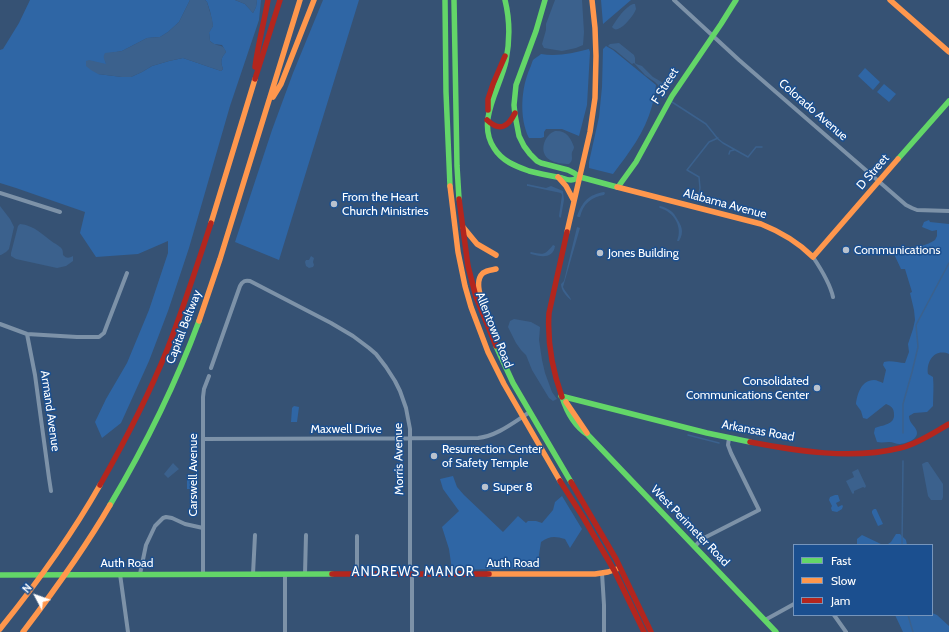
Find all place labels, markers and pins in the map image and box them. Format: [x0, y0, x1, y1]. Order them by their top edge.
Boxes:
place label: From the Heart Church Ministries [342, 190, 428, 218]
marker: From the Heart Church Ministries [329, 199, 339, 209]
place label: Communications [854, 243, 940, 257]
marker: Communications [841, 245, 851, 255]
place label: Jones Building [608, 246, 679, 260]
marker: Jones Building [595, 248, 605, 258]
place label: Consolidated Communications Center [686, 374, 809, 402]
marker: Consolidated Communications Center [812, 383, 822, 393]
place label: Resurrection Center of Safety Temple [442, 442, 542, 470]
marker: Resurrection Center of Safety Temple [429, 451, 439, 461]
place label: Super 8 [493, 480, 533, 494]
marker: Super 8 [480, 482, 490, 492]

